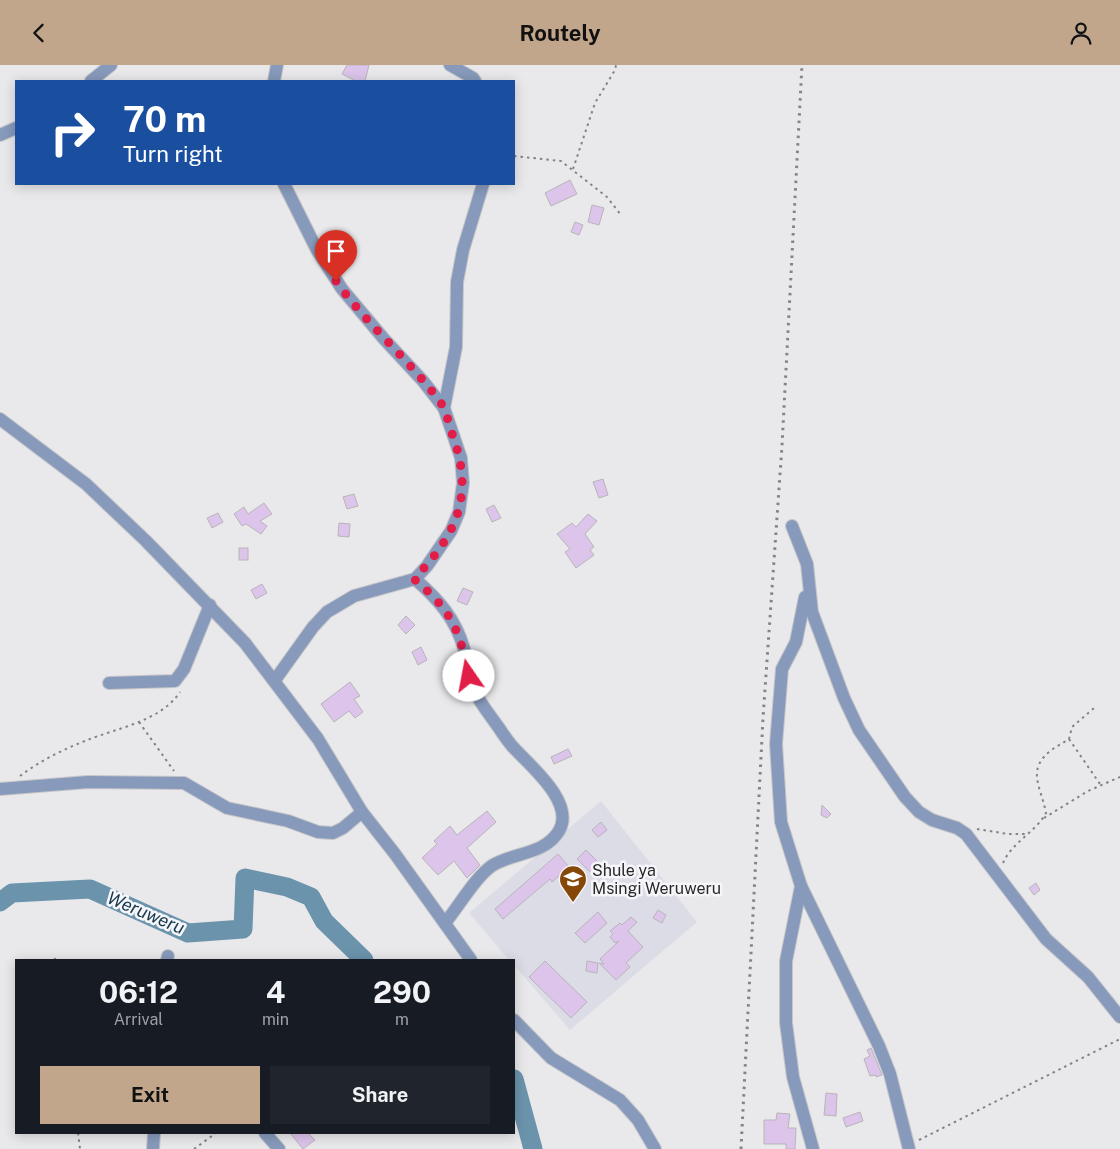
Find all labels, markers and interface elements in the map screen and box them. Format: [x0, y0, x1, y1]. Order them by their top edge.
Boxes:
icon: back [25, 19, 53, 47]
icon: person [1067, 19, 1095, 47]
text: Routely [519, 20, 601, 46]
text: 70 m [123, 99, 206, 140]
icon: right [40, 100, 105, 165]
text: Turn right [123, 141, 223, 167]
pin [315, 230, 357, 281]
icon: arrive [322, 237, 350, 265]
position arrow [442, 649, 494, 701]
place label: Shule ya Msingi Weruweru [592, 861, 721, 898]
school or university icon: Shule ya Msingi Weruweru [558, 864, 588, 903]
water label: Weruweru [104, 887, 188, 938]
text: 06:12 [99, 974, 178, 1010]
text: 4 [266, 974, 285, 1010]
text: 290 [373, 974, 431, 1010]
text: Arrival [114, 1010, 163, 1029]
text: min [262, 1010, 289, 1029]
text: m [395, 1010, 409, 1029]
button: Exit [40, 1066, 260, 1124]
button: Share [270, 1066, 490, 1124]

